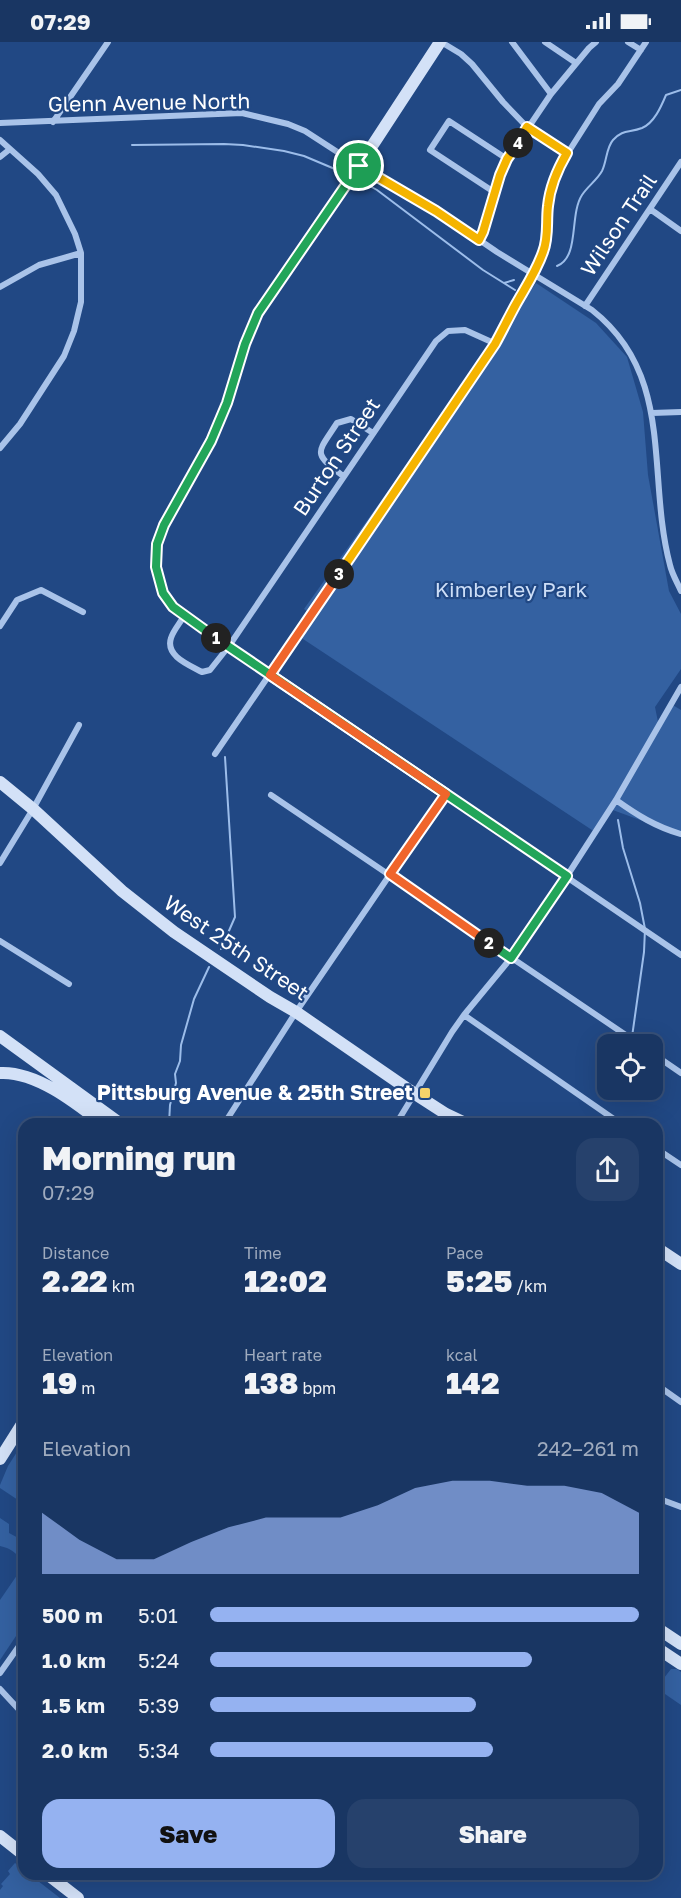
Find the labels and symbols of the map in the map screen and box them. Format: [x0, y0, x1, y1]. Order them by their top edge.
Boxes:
street label: Glenn Avenue North [48, 87, 250, 117]
pin: 4 [503, 128, 533, 158]
pin [333, 140, 384, 191]
street label: Wilson Trail [574, 168, 662, 281]
street label: Burton Street [287, 392, 385, 520]
pin: 3 [324, 559, 354, 589]
park label: Kimberley Park [435, 576, 588, 602]
pin: 1 [201, 623, 231, 653]
street label: West 25th Street [159, 889, 314, 1005]
pin: 2 [474, 928, 504, 958]
place label: Pittsburg Avenue & 25th Street [97, 1079, 413, 1105]
marker: Pittsburg Avenue & 25th Street [418, 1086, 432, 1100]

